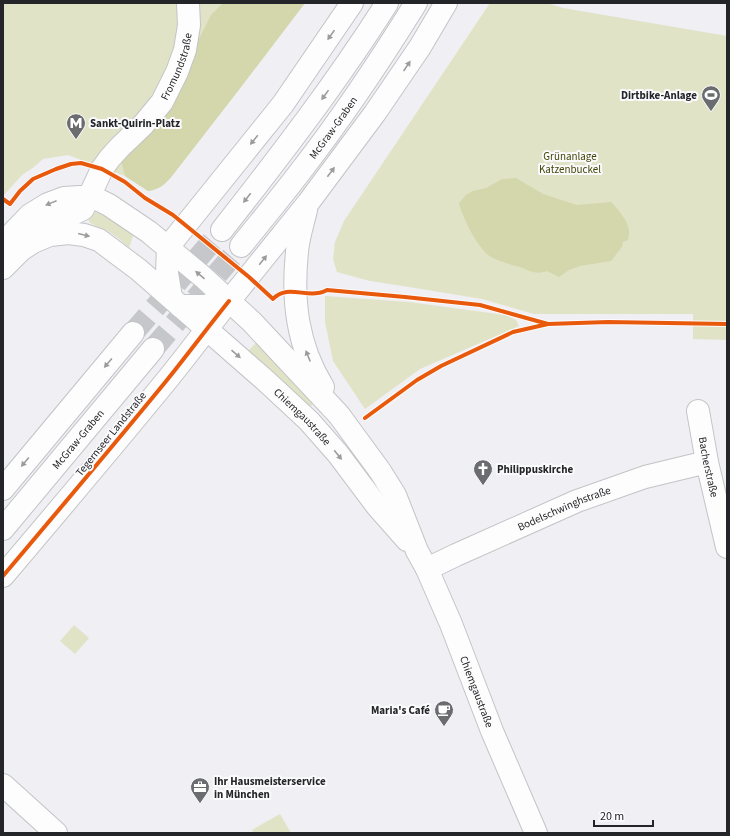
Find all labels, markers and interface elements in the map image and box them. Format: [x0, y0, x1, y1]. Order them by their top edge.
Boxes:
one-way arrow [327, 30, 335, 41]
street label: Fromundstraße [157, 31, 195, 103]
one-way arrow [403, 61, 411, 71]
sports icon: Dirtbike-Anlage [700, 84, 722, 112]
place label: Dirtbike-Anlage [621, 88, 697, 103]
one-way arrow [321, 89, 330, 100]
street label: McGraw-Graben [305, 93, 361, 162]
metro station icon: Sankt-Quirin-Platz [65, 112, 87, 140]
place label: Sankt-Quirin-Platz [90, 116, 180, 131]
one-way arrow [250, 135, 258, 146]
park label: Grünanlage Katzenbuckel [539, 149, 601, 177]
one-way arrow [327, 166, 336, 177]
one-way arrow [242, 193, 251, 204]
one-way arrow [46, 200, 57, 206]
one-way arrow [78, 233, 91, 239]
one-way arrow [258, 254, 267, 265]
one-way arrow [195, 270, 205, 279]
one-way arrow [231, 349, 240, 358]
one-way arrow [305, 350, 311, 361]
one-way arrow [104, 357, 113, 368]
street label: Chiemgaustraße [271, 385, 335, 449]
street label: Tegernseer Landstraße [72, 388, 150, 479]
street label: McGraw-Graben [49, 406, 107, 472]
street label: Bacherstraße [695, 436, 723, 499]
one-way arrow [334, 449, 342, 460]
one-way arrow [20, 457, 29, 468]
church icon: Philippuskirche [472, 458, 494, 486]
place label: Philippuskirche [497, 462, 574, 477]
street label: Bodelschwinghstraße [515, 482, 613, 534]
street label: Chiemgaustraße [456, 654, 498, 730]
cafe icon: Maria's Café [433, 699, 455, 727]
place label: Maria's Café [371, 703, 430, 718]
place label: Ihr Hausmeisterservice in München [214, 774, 326, 802]
office icon: Ihr Hausmeisterservice in München [189, 776, 211, 804]
scale bar [594, 802, 653, 828]
text: 20 m [600, 808, 624, 825]

